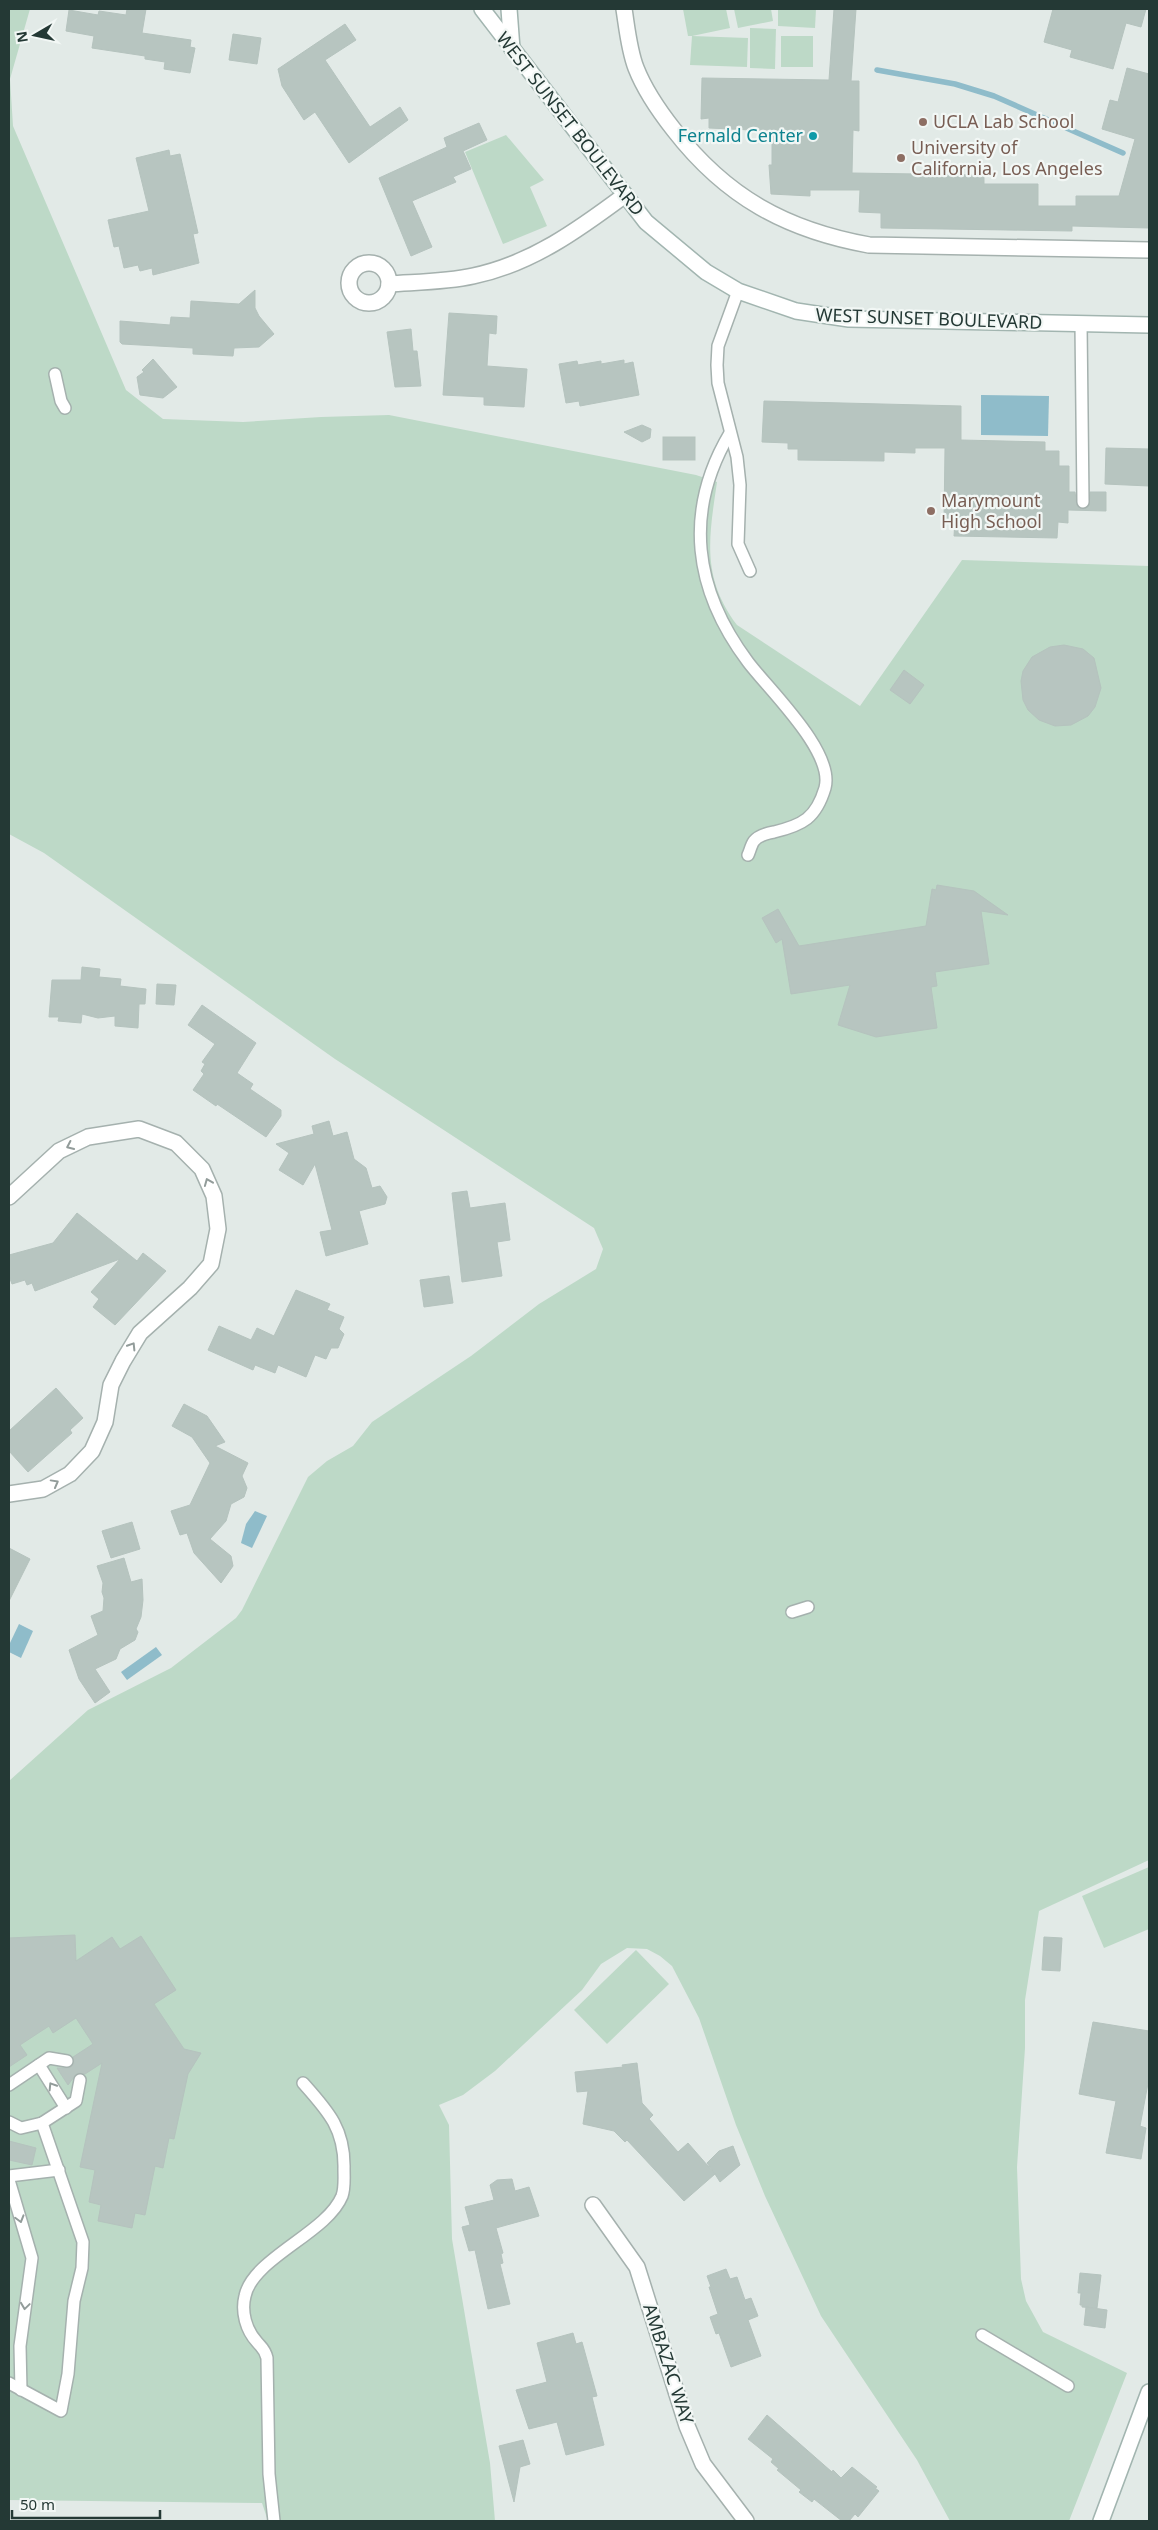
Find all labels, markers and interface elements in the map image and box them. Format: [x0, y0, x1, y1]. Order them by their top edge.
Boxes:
north arrow [10, 10, 60, 60]
street label: WEST SUNSET BOULEVARD [491, 27, 650, 220]
text: N [11, 30, 32, 44]
place label: UCLA Lab School [933, 109, 1075, 133]
marker: UCLA Lab School [917, 116, 929, 128]
place label: Fernald Center [678, 123, 804, 147]
marker: Fernald Center [807, 130, 819, 142]
place label: University of California, Los Angeles [911, 135, 1103, 180]
marker: University of California, Los Angeles [895, 152, 907, 164]
street label: WEST SUNSET BOULEVARD [815, 302, 1043, 334]
place label: Marymount High School [941, 488, 1042, 533]
marker: Marymount High School [925, 505, 937, 517]
one-way arrow [66, 1140, 75, 1150]
one-way arrow [203, 1178, 214, 1187]
one-way arrow [126, 1342, 135, 1352]
one-way arrow [50, 1479, 59, 1489]
one-way arrow [49, 2083, 58, 2092]
one-way arrow [15, 2214, 25, 2222]
street label: AMBAZAC WAY [638, 2300, 700, 2428]
one-way arrow [20, 2303, 31, 2311]
scale bar [12, 2488, 160, 2520]
text: 50 m [20, 2494, 55, 2514]

